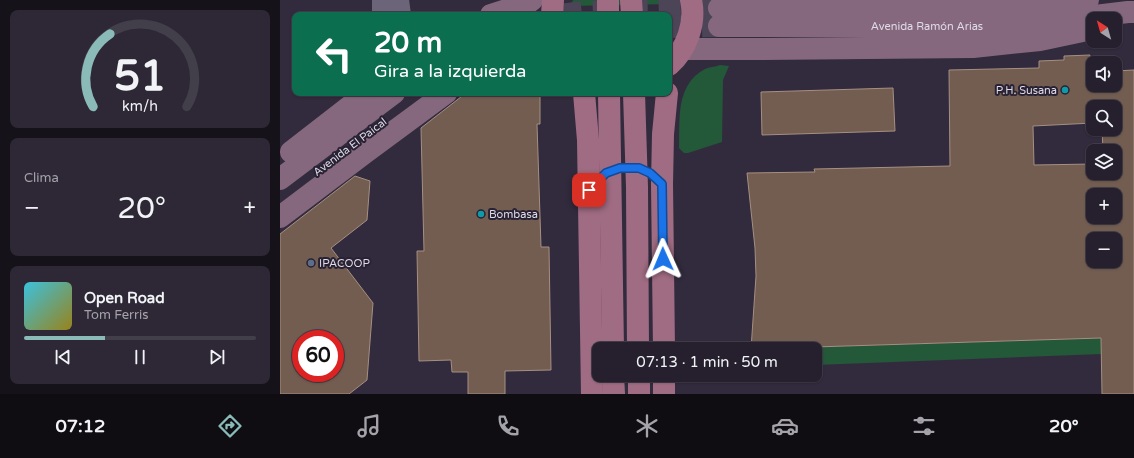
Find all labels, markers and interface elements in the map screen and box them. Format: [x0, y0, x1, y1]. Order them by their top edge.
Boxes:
north arrow [1086, 12, 1122, 48]
map controls [1086, 12, 1122, 268]
street label: Avenida Ramón Arias [871, 20, 983, 33]
text: 20 m [374, 26, 442, 60]
icon: left [308, 28, 360, 80]
text: 51 [114, 52, 166, 102]
button: sound [1086, 56, 1122, 92]
text: Gira a la izquierda [374, 60, 526, 82]
place label: P.H. Susana [996, 84, 1057, 97]
marker: P.H. Susana [1060, 85, 1070, 95]
text: km/h [122, 98, 158, 115]
button: search [1086, 100, 1122, 136]
street label: Avenida El Paical [311, 115, 389, 179]
button: layers [1086, 144, 1122, 180]
text: Clima [24, 170, 59, 186]
pin [572, 173, 606, 207]
icon: arrive [578, 179, 600, 201]
button: + [1086, 188, 1122, 224]
text: 20° [117, 190, 166, 227]
text: − [24, 195, 40, 221]
text: + [244, 195, 256, 221]
place label: Bombasa [489, 208, 538, 221]
marker: Bombasa [476, 209, 486, 219]
button: − [1086, 232, 1122, 268]
position arrow [642, 238, 684, 280]
place label: IPACOOP [319, 257, 370, 270]
marker: IPACOOP [306, 258, 316, 268]
text: Open Road [84, 289, 165, 307]
text: Tom Ferris [84, 307, 148, 323]
speed limit sign: 60 [292, 330, 344, 382]
icon: previous [52, 346, 74, 368]
icon: pause [129, 346, 151, 368]
icon: next [206, 346, 228, 368]
text: 07:13 · 1 min · 50 m [636, 353, 778, 371]
icon: directions [216, 412, 244, 440]
icon: music [355, 412, 383, 440]
icon: phone [494, 412, 522, 440]
icon: climate [633, 412, 661, 440]
icon: car [771, 412, 799, 440]
icon: filters [910, 412, 938, 440]
text: 07:12 [55, 415, 105, 437]
text: 20° [1049, 415, 1079, 437]

